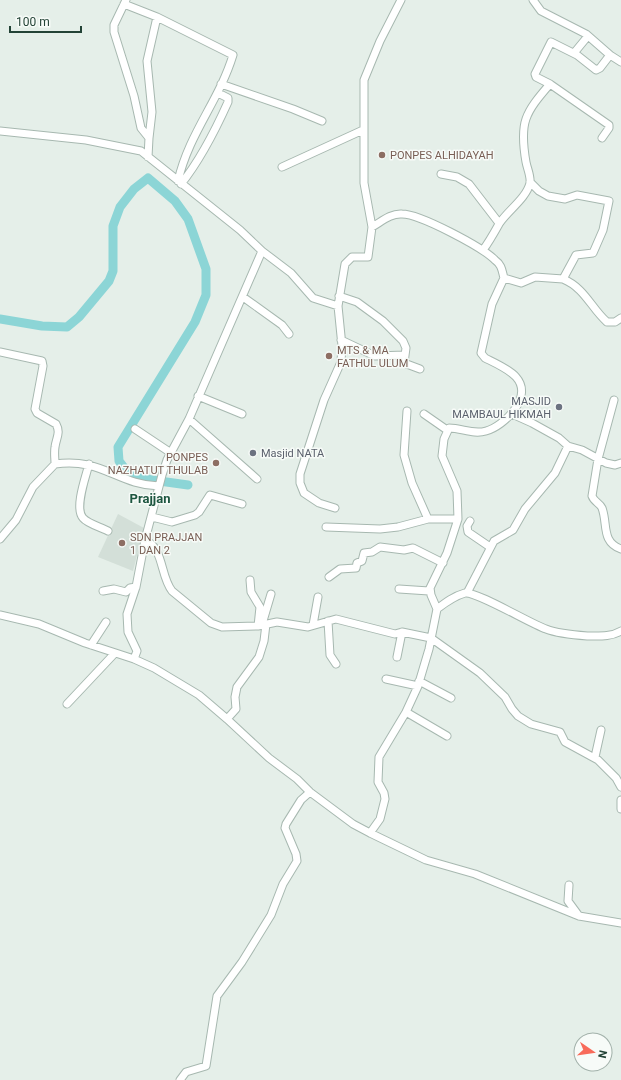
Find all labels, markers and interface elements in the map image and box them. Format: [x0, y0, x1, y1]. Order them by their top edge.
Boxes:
scale bar [10, 8, 81, 34]
text: 100 m [16, 15, 50, 29]
place label: PONPES ALHIDAYAH [390, 149, 494, 162]
marker: PONPES ALHIDAYAH [377, 150, 387, 160]
place label: MTS & MA FATHUL ULUM [337, 344, 408, 370]
marker: MTS & MA FATHUL ULUM [324, 351, 334, 361]
place label: MASJID MAMBAUL HIKMAH [452, 395, 551, 421]
marker: MASJID MAMBAUL HIKMAH [554, 402, 564, 412]
place label: Masjid NATA [261, 447, 325, 460]
marker: Masjid NATA [248, 448, 258, 458]
place label: PONPES NAZHATUT THULAB [108, 451, 208, 477]
marker: PONPES NAZHATUT THULAB [211, 458, 221, 468]
district label: Prajjan [130, 491, 170, 506]
place label: SDN PRAJJAN 1 DAN 2 [130, 531, 202, 557]
marker: SDN PRAJJAN 1 DAN 2 [117, 538, 127, 548]
north arrow [573, 1032, 613, 1072]
text: N [595, 1049, 609, 1060]

